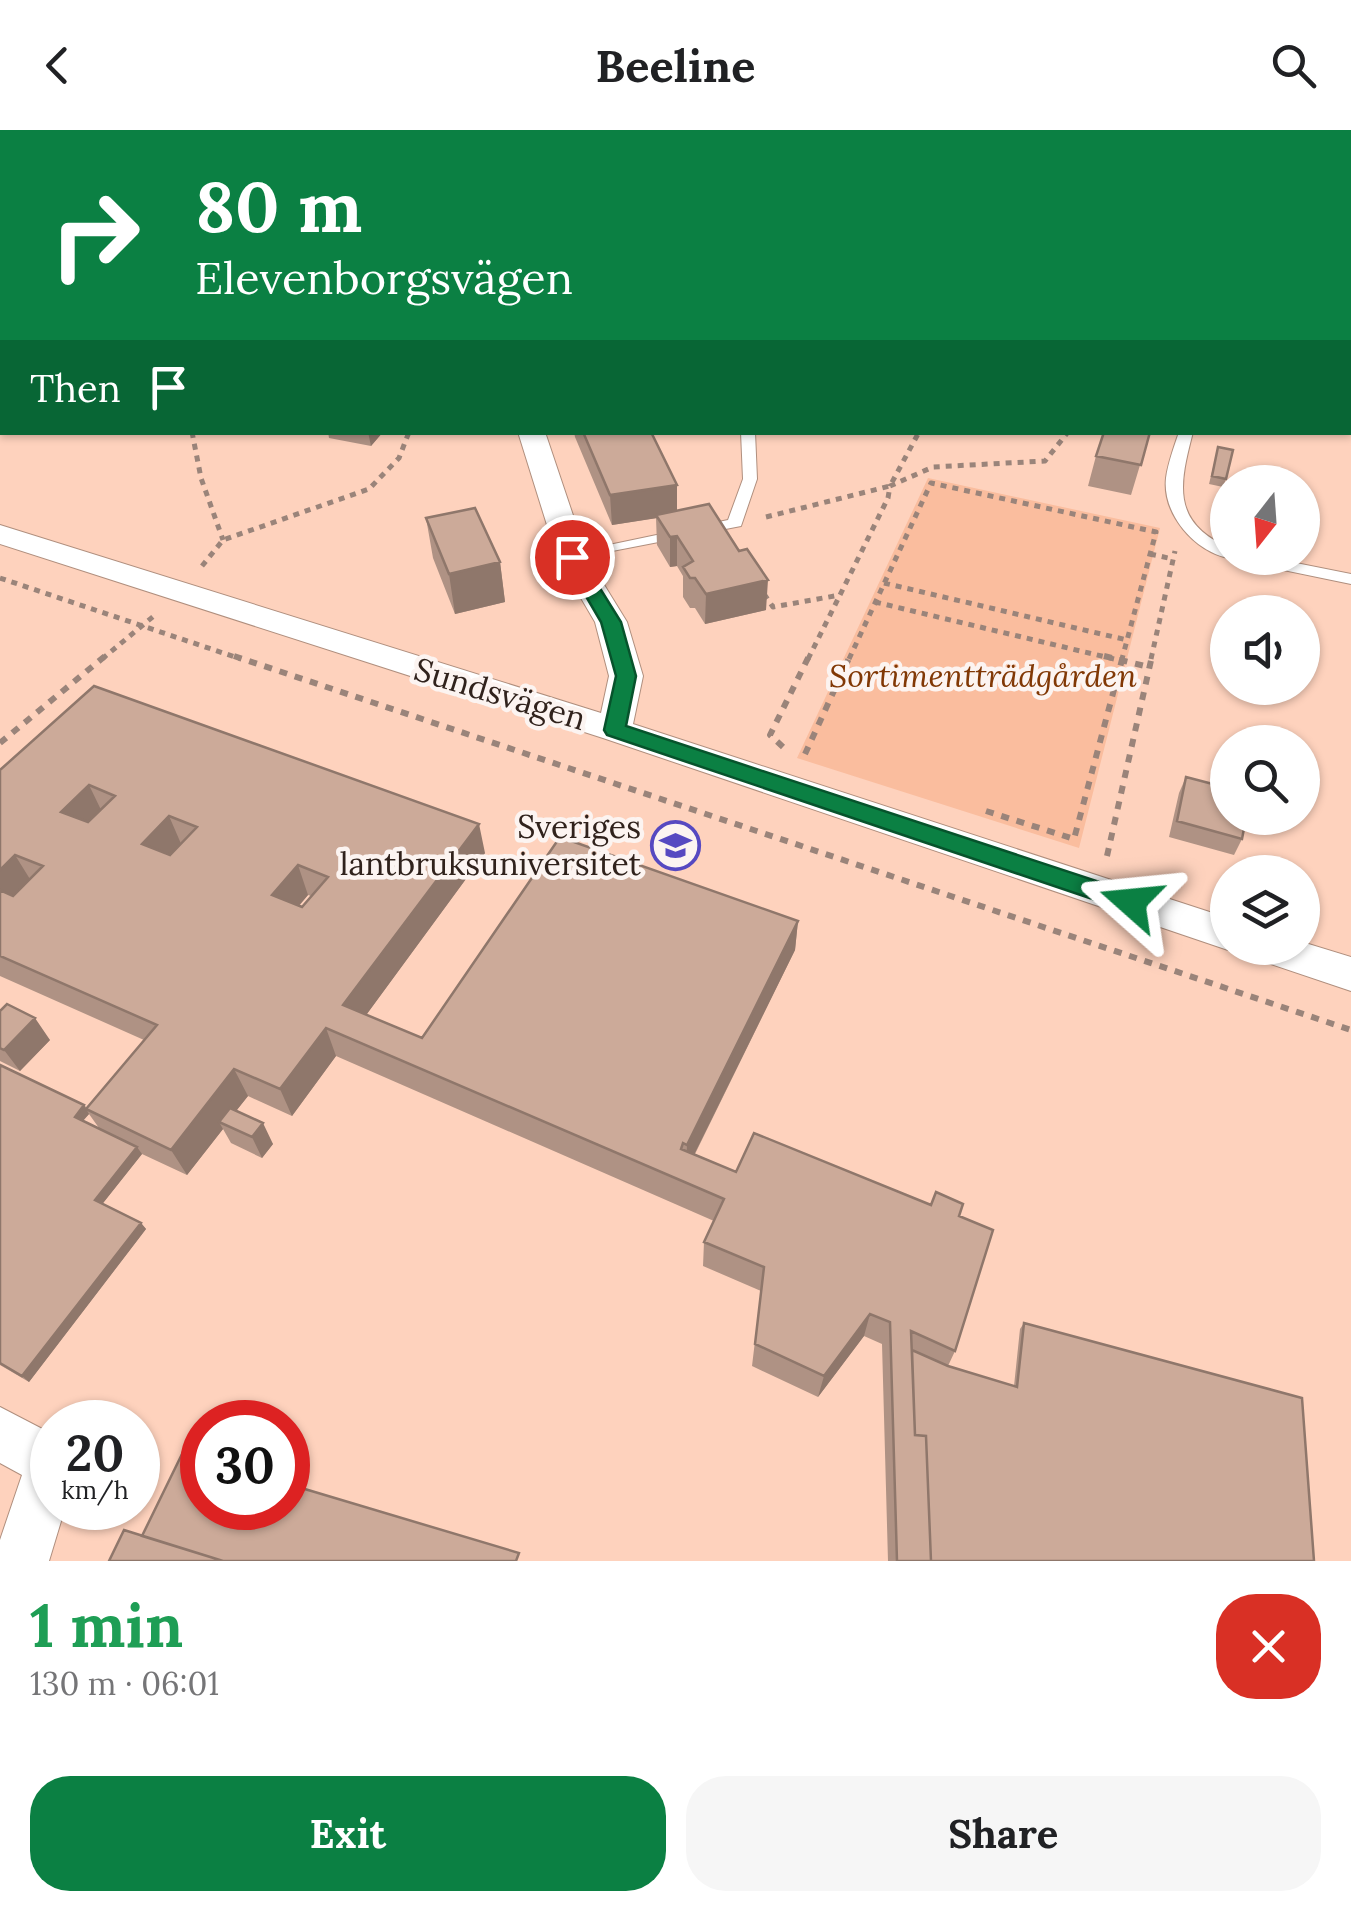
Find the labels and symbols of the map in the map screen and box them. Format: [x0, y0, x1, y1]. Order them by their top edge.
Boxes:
north arrow [1210, 465, 1320, 575]
pin [530, 515, 615, 600]
street label: Sundsvägen [409, 648, 591, 739]
park label: Sortimentträdgården [829, 655, 1137, 696]
place label: Sveriges lantbruksuniversitet [340, 806, 642, 884]
school or university icon: Sveriges lantbruksuniversitet [650, 819, 702, 871]
position arrow [1079, 850, 1183, 954]
speed limit sign: 30 [180, 1400, 310, 1530]

